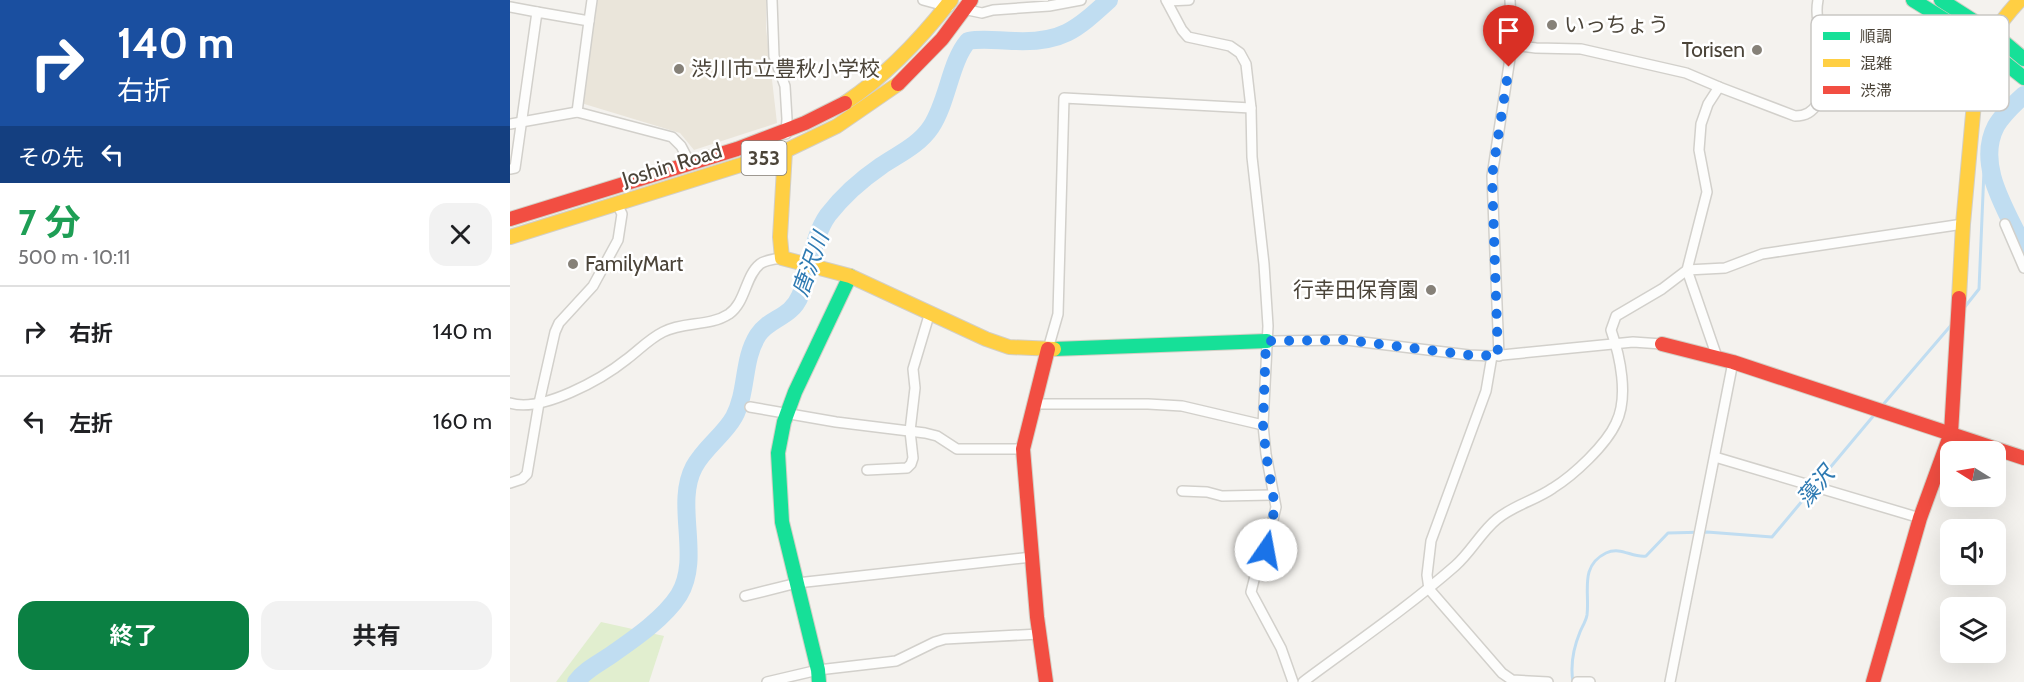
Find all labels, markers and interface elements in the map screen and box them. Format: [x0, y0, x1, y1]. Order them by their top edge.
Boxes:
pin [1483, 5, 1534, 67]
place label: いっちょう [1564, 12, 1669, 37]
icon: arrive [1492, 14, 1525, 47]
legend [1811, 15, 2009, 111]
text: 140 m [117, 17, 234, 69]
marker: いっちょう [1545, 18, 1559, 32]
icon: right [18, 24, 96, 102]
text: 順調 [1860, 27, 1892, 46]
place label: Torisen [1682, 37, 1745, 62]
marker: Torisen [1750, 43, 1764, 57]
text: 混雑 [1860, 54, 1892, 73]
place label: 渋川市立豊秋小学校 [691, 56, 880, 81]
marker: 渋川市立豊秋小学校 [672, 62, 686, 76]
text: 右折 [117, 74, 171, 107]
text: 渋滞 [1860, 81, 1892, 100]
street label: Joshin Road [618, 137, 725, 192]
icon: left [96, 138, 129, 171]
road number: 353 [742, 141, 786, 175]
text: その先 [18, 144, 84, 171]
text: 7 分 [18, 200, 80, 244]
button: close [429, 203, 492, 266]
water label: 唐沢川 [786, 227, 835, 300]
text: 500 m · 10:11 [18, 245, 130, 269]
place label: FamilyMart [585, 251, 683, 276]
marker: FamilyMart [566, 257, 580, 271]
place label: 行幸田保育園 [1293, 277, 1419, 302]
marker: 行幸田保育園 [1424, 283, 1438, 297]
icon: right [18, 315, 51, 348]
text: 140 m [433, 318, 492, 345]
text: 右折 [69, 320, 113, 347]
icon: left [18, 405, 51, 438]
text: 160 m [433, 408, 492, 435]
text: 左折 [69, 410, 113, 437]
north arrow [1940, 441, 2006, 507]
map controls [1940, 441, 2006, 663]
water label: 藻沢 [1791, 458, 1842, 512]
position arrow [1234, 518, 1298, 582]
button: sound [1940, 519, 2006, 585]
button: layers [1940, 597, 2006, 663]
button: 終了 [18, 601, 249, 670]
button: 共有 [261, 601, 492, 670]

